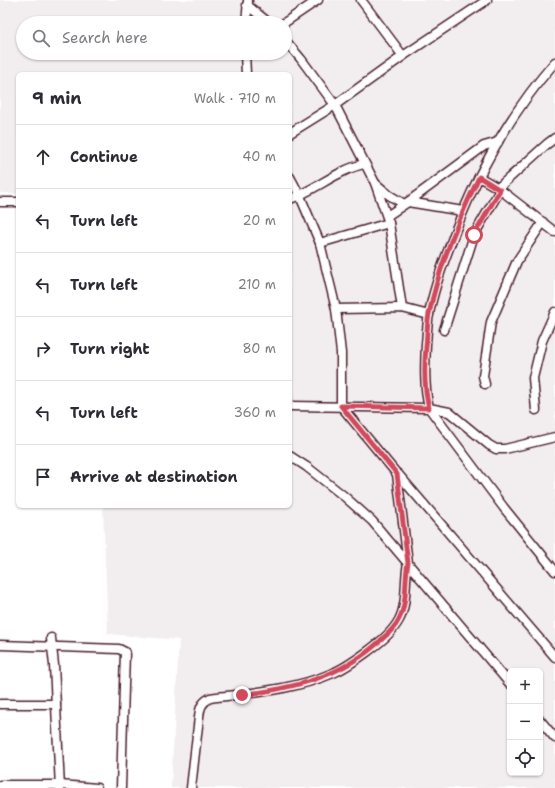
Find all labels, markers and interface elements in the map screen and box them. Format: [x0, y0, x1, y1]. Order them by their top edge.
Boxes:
search box [16, 16, 292, 60]
icon: search [30, 27, 52, 49]
text: Search here [62, 28, 148, 48]
text: 9 min [32, 87, 82, 109]
text: Walk · 710 m [194, 90, 276, 107]
icon: ahead [32, 146, 54, 168]
text: Continue [70, 147, 138, 167]
text: 40 m [242, 148, 276, 165]
icon: left [32, 210, 54, 232]
text: Turn left [70, 211, 138, 231]
text: 20 m [243, 212, 276, 229]
route start [465, 226, 483, 244]
icon: left [32, 274, 54, 296]
text: Turn left [70, 275, 138, 295]
text: 210 m [238, 276, 276, 293]
icon: right [32, 338, 54, 360]
text: Turn right [70, 339, 150, 359]
text: 80 m [242, 340, 276, 357]
icon: left [32, 402, 54, 424]
text: Turn left [70, 403, 138, 423]
text: 360 m [234, 404, 276, 421]
icon: arrive [32, 466, 54, 488]
text: Arrive at destination [70, 467, 238, 487]
map controls [507, 668, 543, 776]
button: + [507, 668, 543, 704]
route end [233, 686, 251, 704]
button: − [507, 704, 543, 740]
button: locate [507, 740, 543, 776]

